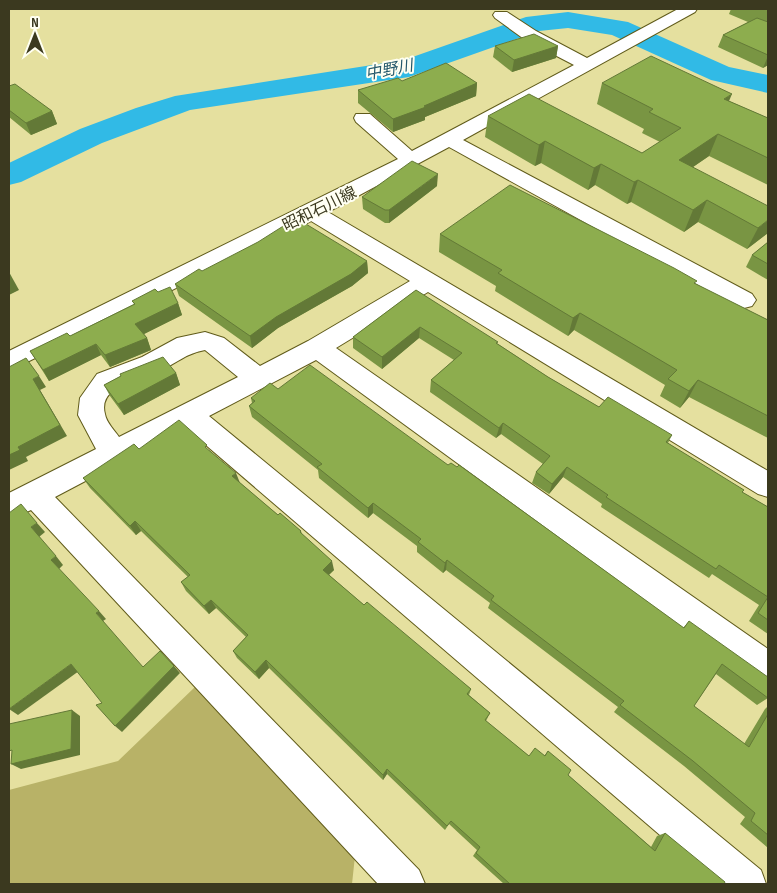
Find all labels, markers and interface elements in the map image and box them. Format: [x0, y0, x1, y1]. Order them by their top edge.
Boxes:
north arrow [10, 10, 60, 60]
text: N [31, 14, 39, 31]
water label: 中野川 [364, 56, 417, 84]
street label: 昭和石川線 [280, 183, 360, 235]

